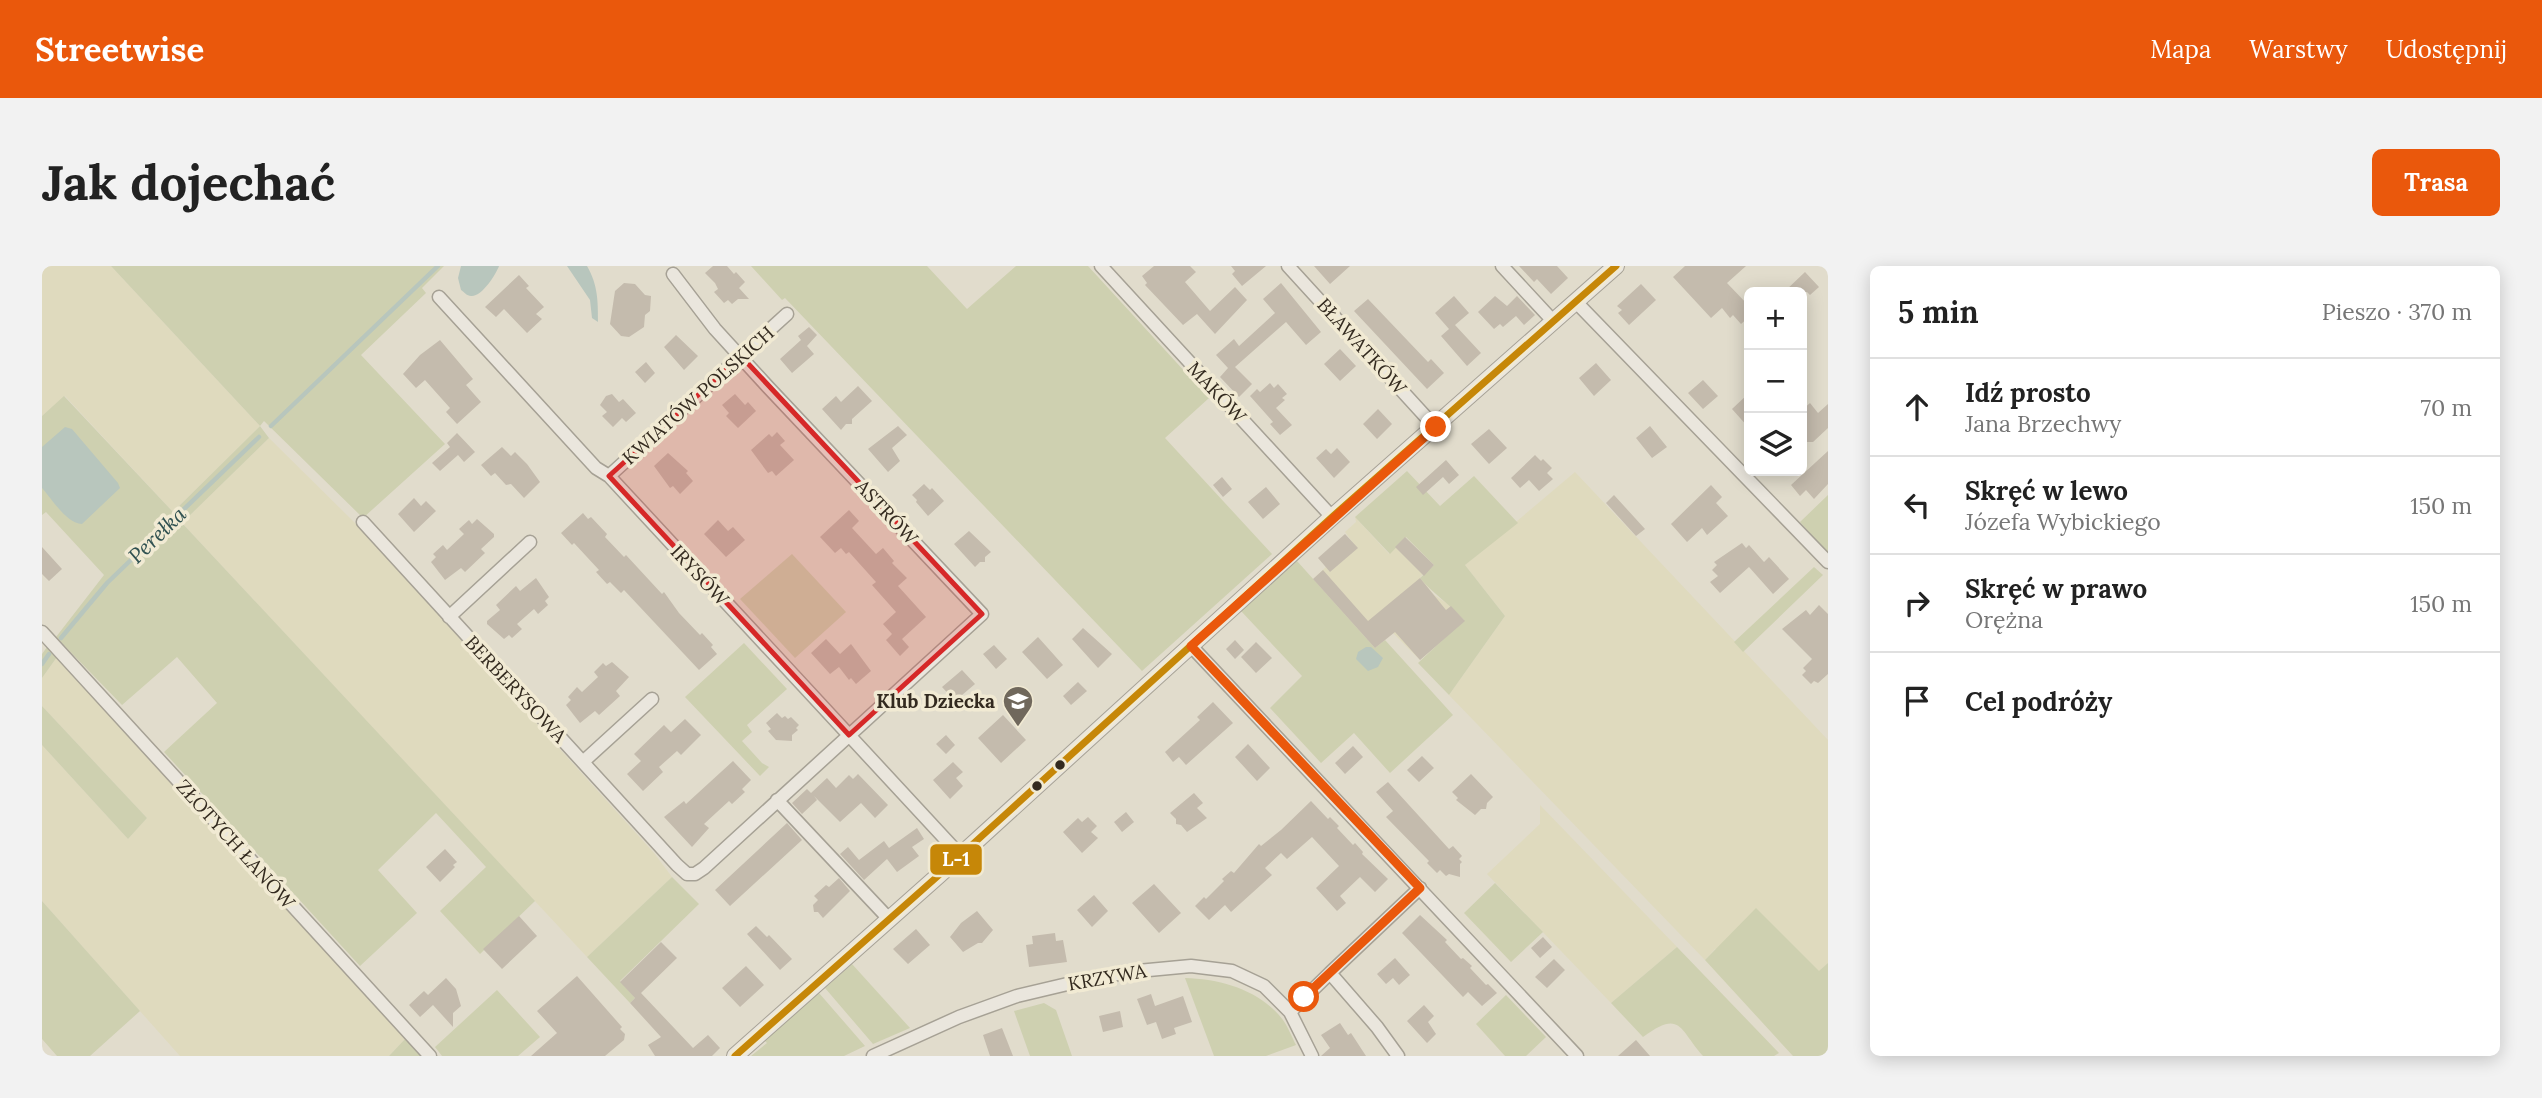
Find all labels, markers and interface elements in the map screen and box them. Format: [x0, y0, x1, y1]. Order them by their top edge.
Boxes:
text: Streetwise [35, 28, 204, 70]
text: Mapa [2150, 34, 2211, 65]
text: Warstwy [2249, 34, 2348, 65]
text: Udostępnij [2386, 34, 2507, 65]
button: Trasa [2372, 149, 2500, 216]
text: Jak dojechać [42, 151, 335, 213]
map controls [1744, 287, 1807, 476]
button: + [1744, 287, 1807, 350]
street label: BŁAWATKÓW [1312, 293, 1412, 400]
text: 5 min [1898, 293, 1979, 331]
text: Pieszo · 370 m [2322, 297, 2472, 326]
street label: KWIATÓW POLSKICH [617, 321, 779, 469]
button: − [1744, 350, 1807, 413]
street label: MAKÓW [1182, 356, 1252, 429]
text: Idź prosto [1965, 376, 2091, 409]
icon: ahead [1898, 388, 1936, 426]
text: 70 m [2421, 393, 2472, 422]
text: Jana Brzechwy [1965, 409, 2121, 438]
route end [1420, 411, 1451, 442]
button: layers [1744, 413, 1807, 476]
street label: ASTRÓW [850, 474, 924, 550]
text: Skręć w lewo [1965, 474, 2128, 507]
icon: left [1898, 486, 1936, 524]
text: 150 m [2410, 491, 2472, 520]
water label: Perełka [122, 501, 192, 569]
text: Józefa Wybickiego [1965, 507, 2161, 536]
street label: IRYSÓW [666, 540, 735, 611]
text: Skręć w prawo [1965, 572, 2147, 605]
icon: right [1898, 584, 1936, 622]
text: 150 m [2410, 589, 2472, 618]
text: Orężna [1965, 605, 2043, 634]
street label: BERBERYSOWA [460, 630, 573, 749]
icon: arrive [1898, 682, 1936, 720]
school or university icon: Klub Dziecka [1001, 684, 1035, 728]
text: Cel podróży [1965, 685, 2112, 718]
place label: Klub Dziecka [876, 689, 995, 713]
unlabelled marker [1053, 758, 1067, 772]
street label: ZŁOTYCH ŁANÓW [172, 774, 301, 914]
unlabelled marker [1030, 779, 1044, 793]
line badge: L-1 [929, 843, 983, 876]
text: L-1 [942, 847, 970, 871]
street label: KRZYWA [1066, 958, 1149, 996]
route start [1288, 981, 1319, 1012]

